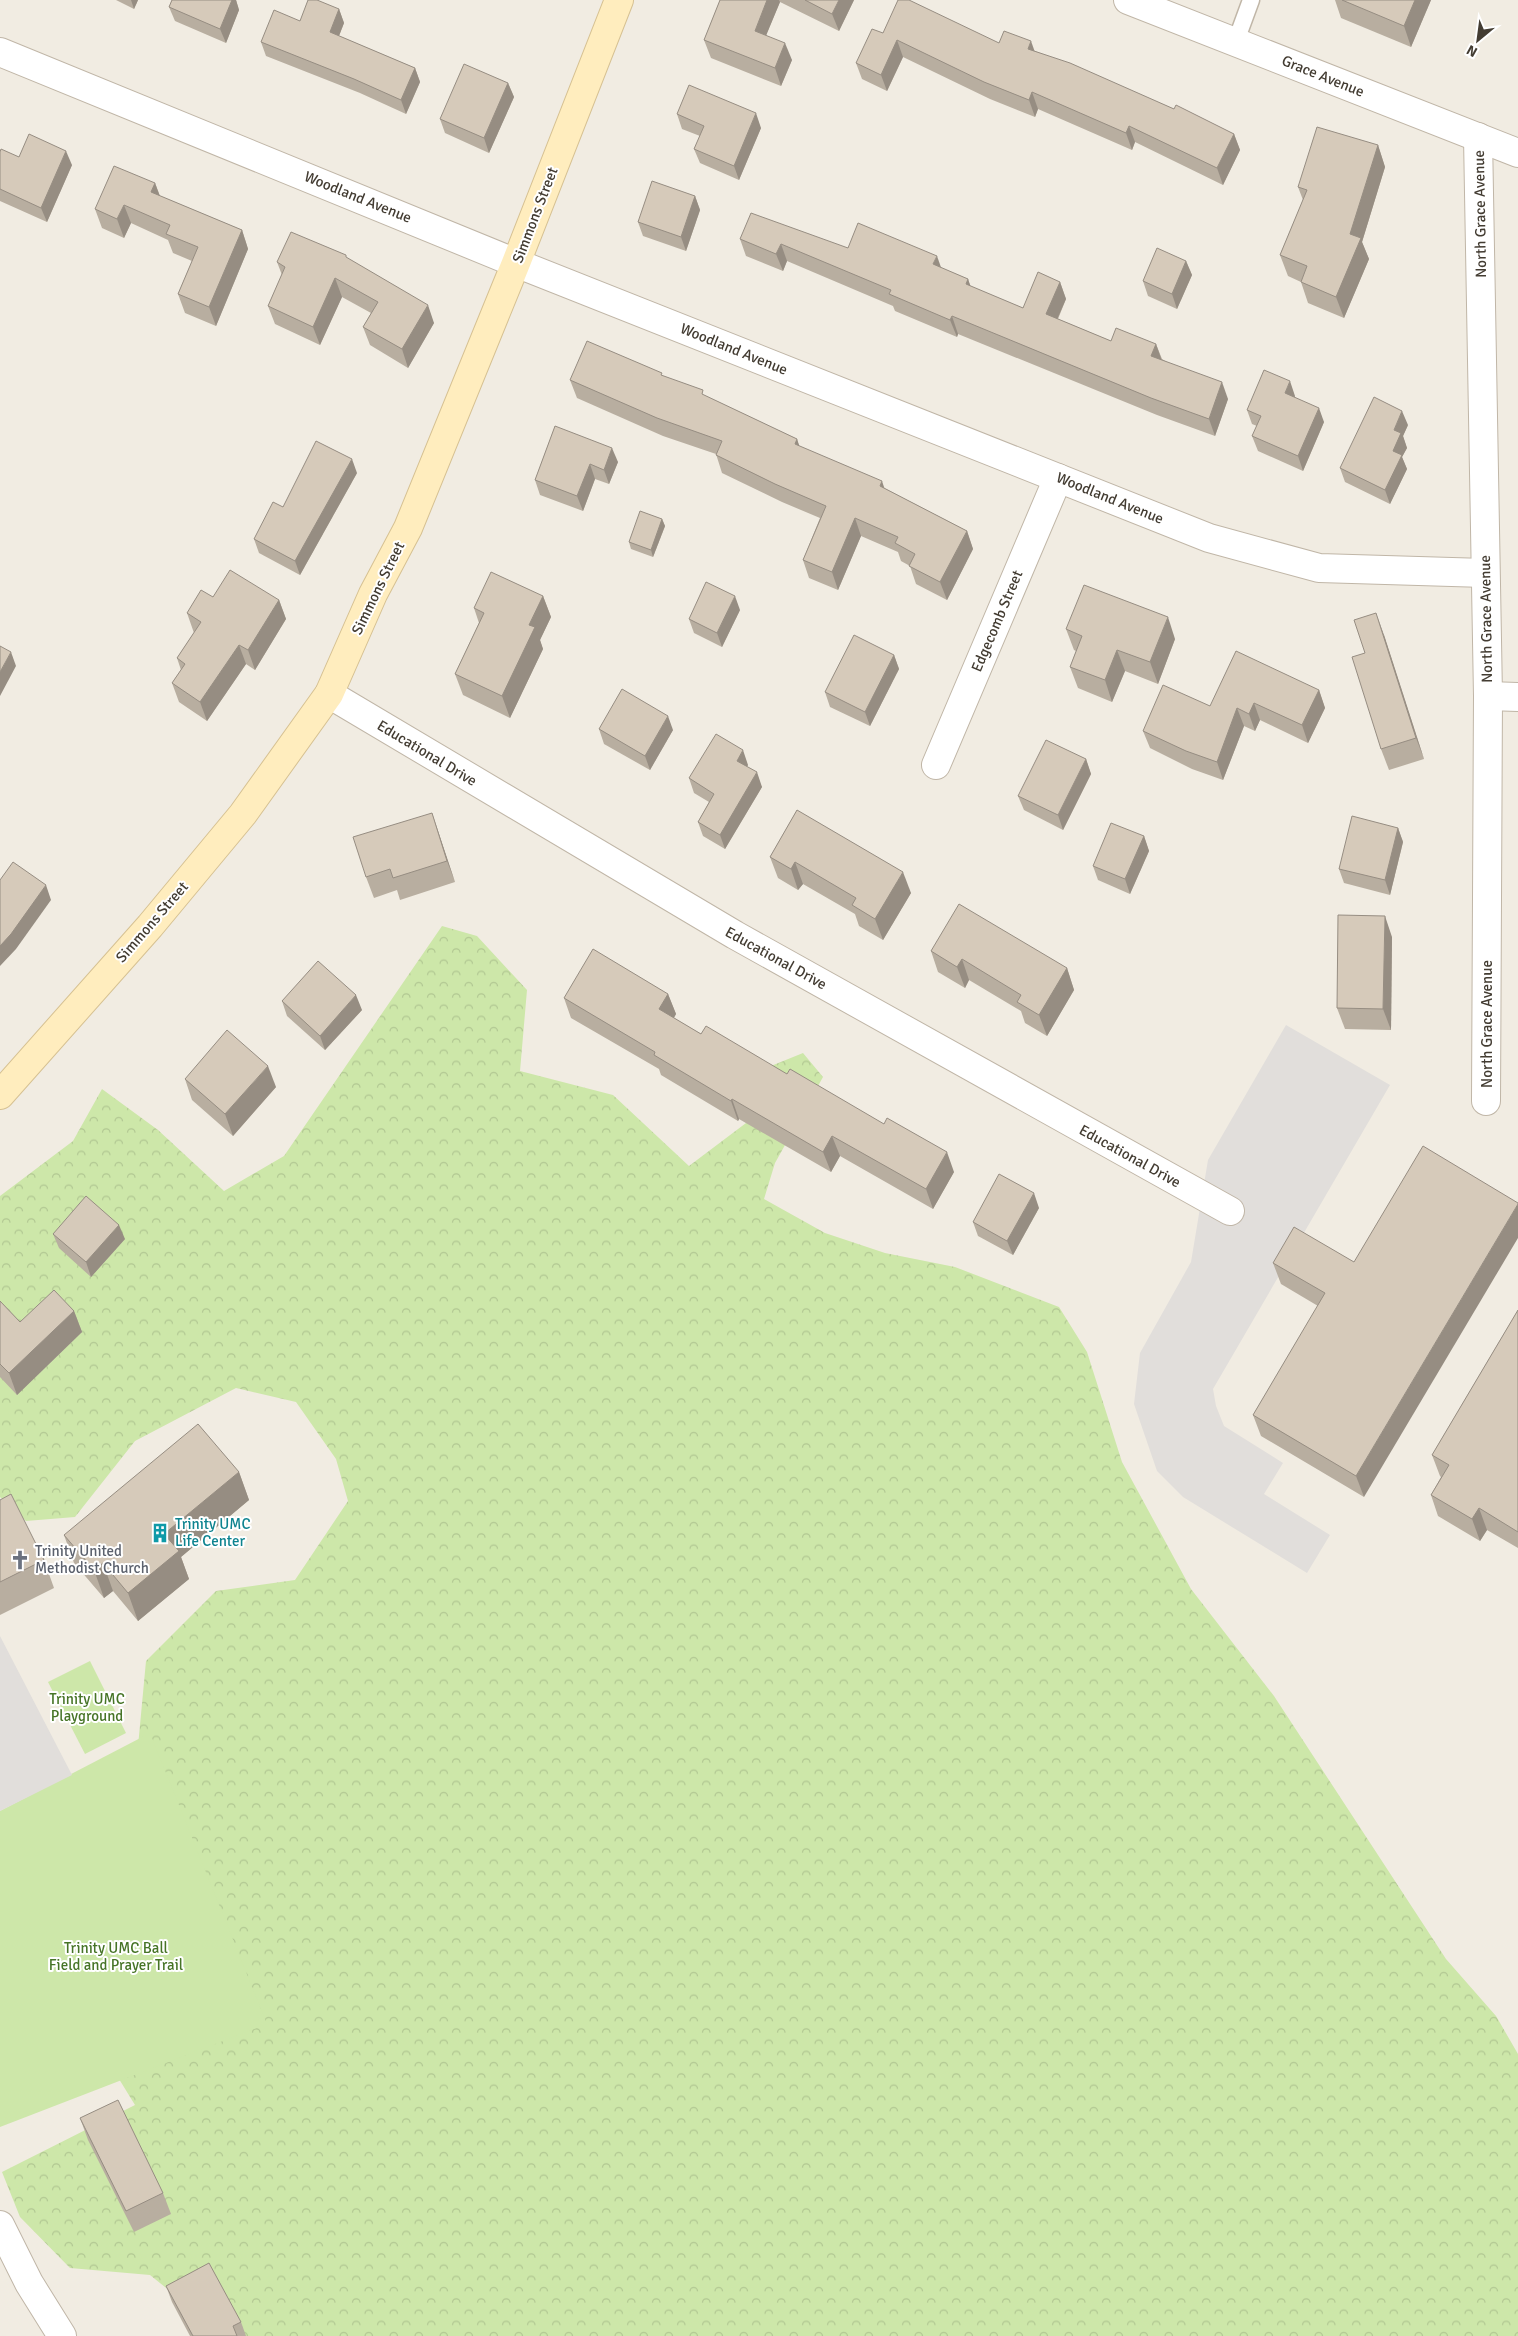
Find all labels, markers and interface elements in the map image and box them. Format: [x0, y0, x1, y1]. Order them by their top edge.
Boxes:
north arrow [1453, 15, 1503, 65]
text: N [1464, 41, 1480, 61]
street label: Grace Avenue [1279, 51, 1367, 101]
street label: North Grace Avenue [1470, 150, 1490, 278]
street label: Simmons Street [508, 165, 562, 265]
street label: Woodland Avenue [302, 167, 414, 227]
street label: Woodland Avenue [678, 319, 790, 379]
street label: Woodland Avenue [1054, 468, 1166, 528]
street label: Simmons Street [348, 539, 408, 637]
street label: North Grace Avenue [1476, 555, 1496, 683]
street label: Edgecomb Street [967, 567, 1027, 675]
street label: Educational Drive [374, 716, 480, 790]
street label: Simmons Street [112, 878, 192, 966]
street label: Educational Drive [722, 923, 830, 993]
street label: North Grace Avenue [1478, 960, 1496, 1088]
street label: Educational Drive [1076, 1121, 1184, 1191]
place label: Trinity UMC Life Center [175, 1515, 250, 1550]
building icon: Trinity UMC Life Center [149, 1522, 171, 1544]
place label: Trinity United Methodist Church [35, 1542, 149, 1577]
church icon: Trinity United Methodist Church [9, 1549, 31, 1571]
park label: Trinity UMC Playground [49, 1690, 125, 1725]
park label: Trinity UMC Ball Field and Prayer Trail [49, 1939, 183, 1974]

